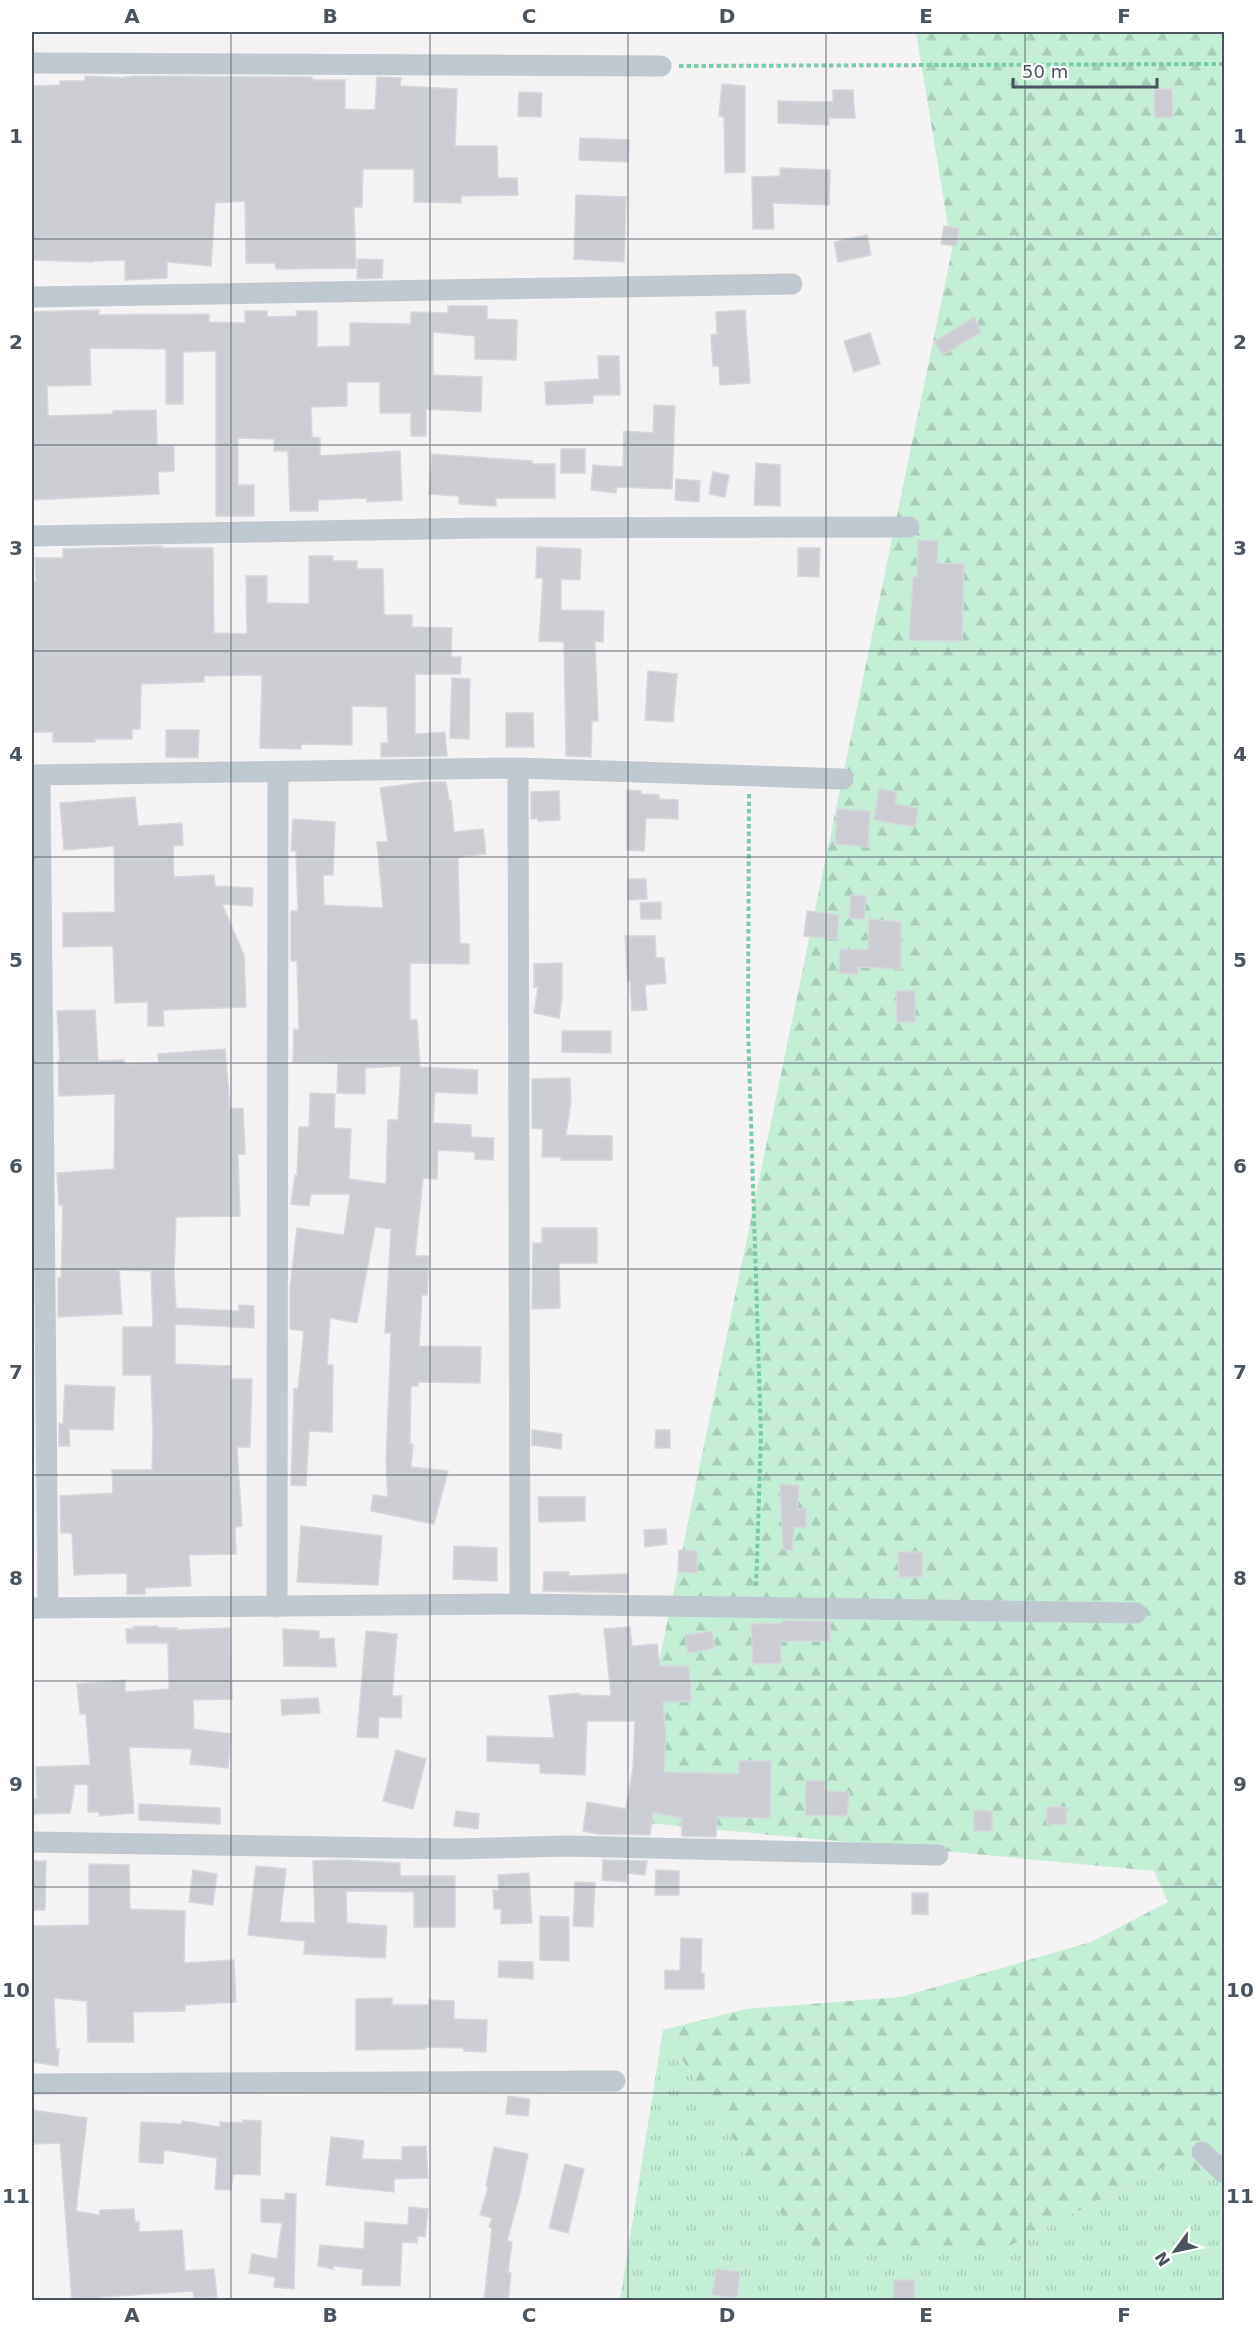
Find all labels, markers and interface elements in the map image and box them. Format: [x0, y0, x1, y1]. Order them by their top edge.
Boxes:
text: A [124, 4, 140, 28]
text: B [322, 4, 338, 28]
text: C [522, 4, 536, 28]
text: D [719, 4, 735, 28]
text: E [919, 4, 933, 28]
text: F [1117, 4, 1131, 28]
scale bar [1013, 51, 1157, 89]
text: 50 m [1022, 61, 1068, 82]
text: 1 [9, 124, 23, 148]
text: 1 [1233, 124, 1247, 148]
text: 2 [9, 330, 23, 354]
text: 2 [1233, 330, 1247, 354]
text: 3 [9, 536, 23, 560]
text: 3 [1233, 536, 1247, 560]
text: 4 [9, 742, 23, 766]
text: 4 [1233, 742, 1247, 766]
text: 5 [9, 948, 23, 972]
text: 5 [1233, 948, 1247, 972]
text: 6 [9, 1154, 23, 1178]
text: 6 [1233, 1154, 1247, 1178]
text: 7 [9, 1360, 23, 1384]
text: 7 [1233, 1360, 1247, 1384]
text: 8 [9, 1566, 23, 1590]
text: 8 [1233, 1566, 1247, 1590]
text: 9 [9, 1772, 23, 1796]
text: 9 [1233, 1772, 1247, 1796]
text: 10 [2, 1978, 30, 2002]
text: 10 [1226, 1978, 1254, 2002]
text: 11 [2, 2184, 30, 2208]
text: 11 [1226, 2184, 1254, 2208]
north arrow [1145, 2221, 1205, 2281]
text: N [1151, 2248, 1174, 2270]
text: A [124, 2303, 140, 2327]
text: B [322, 2303, 338, 2327]
text: C [522, 2303, 536, 2327]
text: D [719, 2303, 735, 2327]
text: E [919, 2303, 933, 2327]
text: F [1117, 2303, 1131, 2327]

